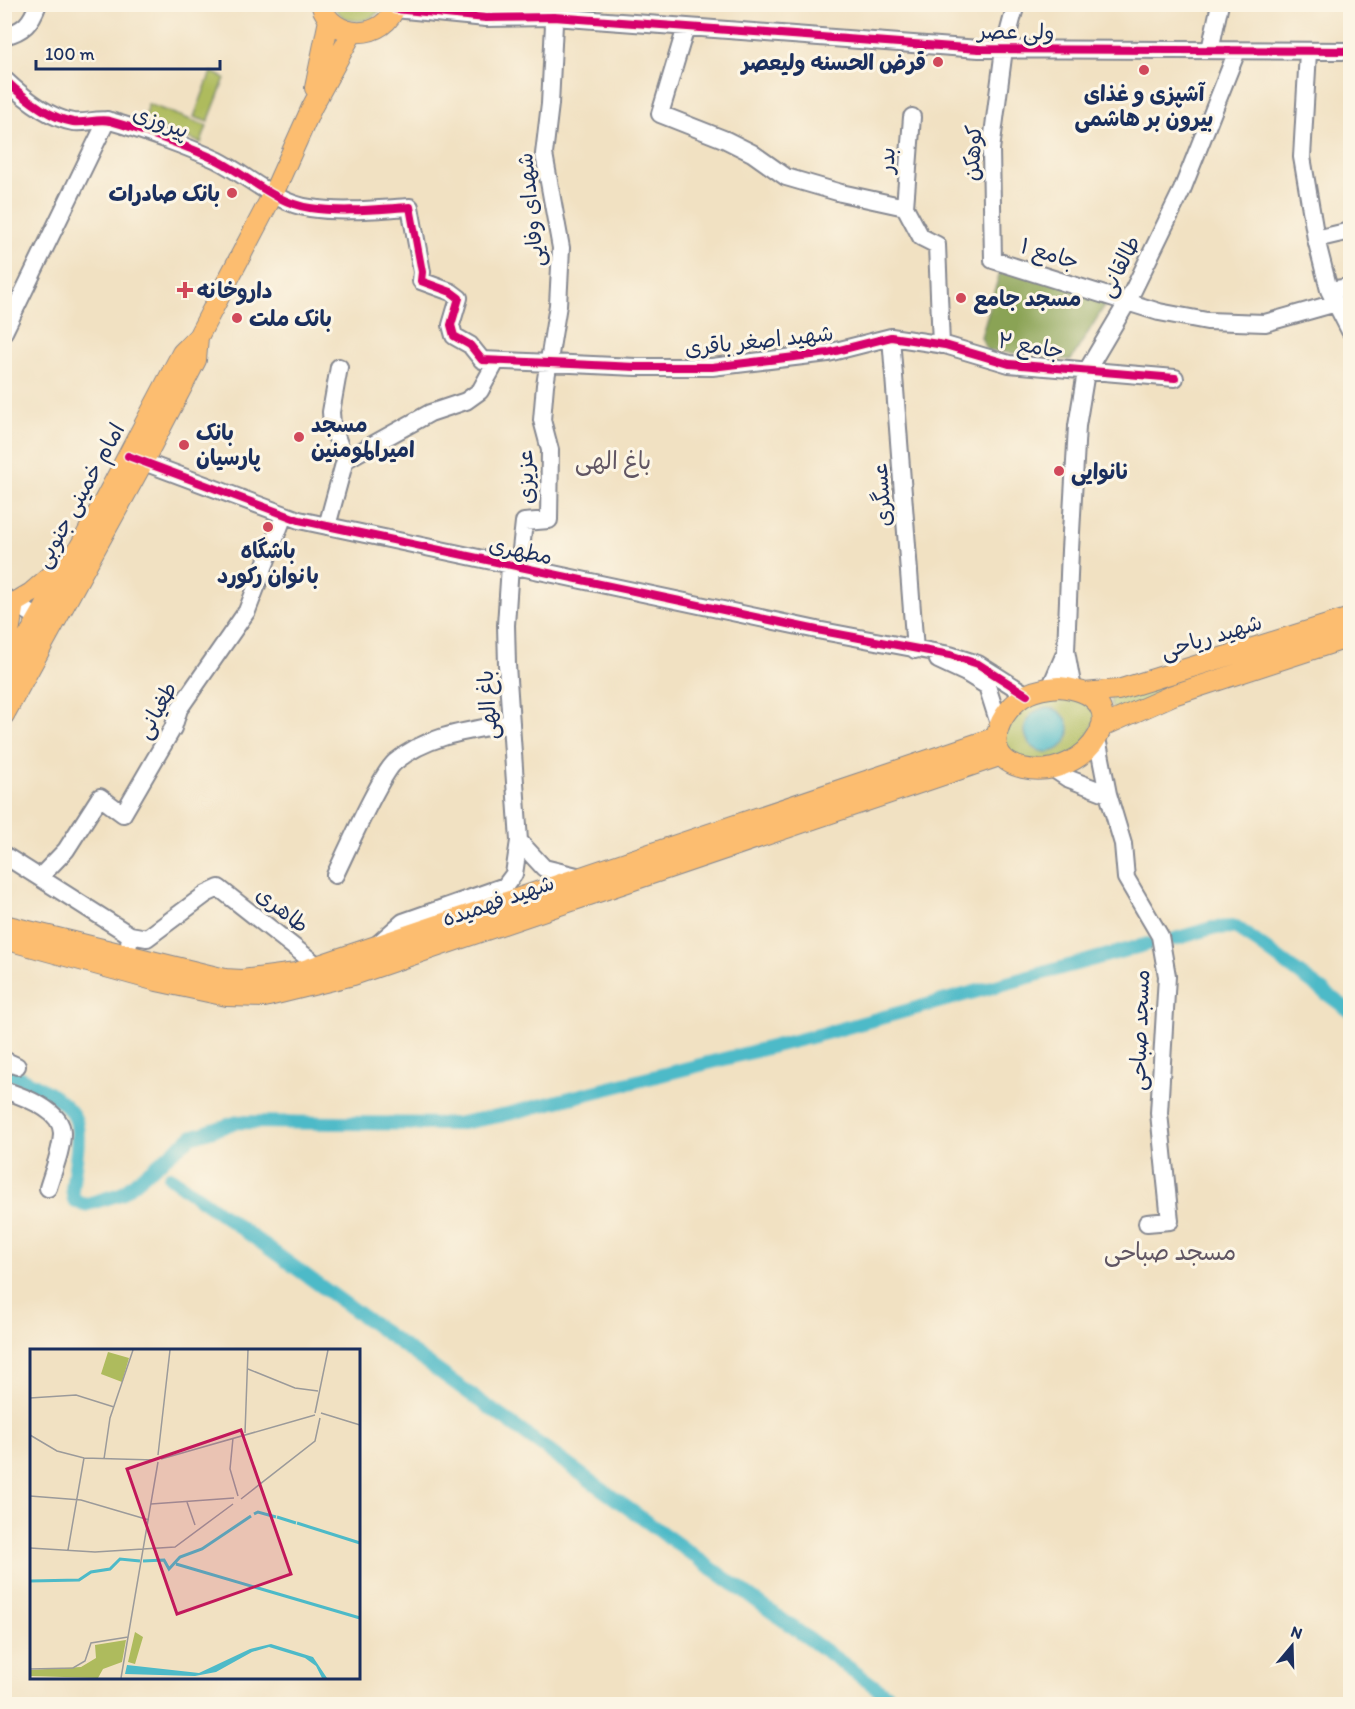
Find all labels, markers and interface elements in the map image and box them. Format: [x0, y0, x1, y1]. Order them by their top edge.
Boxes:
street label: ولی عصر [975, 17, 1055, 47]
scale bar [36, 33, 220, 71]
text: 100 m [45, 43, 95, 65]
place label: قرض الحسنه ولیعصر [740, 49, 926, 76]
marker: قرض الحسنه ولیعصر [931, 55, 945, 69]
marker: آشپزی و غذای بیرون بر هاشمی [1137, 63, 1151, 77]
place label: آشپزی و غذای بیرون بر هاشمی [1075, 80, 1213, 133]
street label: پیروزی [129, 99, 192, 145]
street label: کوهکن [958, 124, 987, 182]
street label: بدر [872, 146, 901, 176]
street label: شهدای وفایی [511, 151, 551, 268]
place label: بانک صادرات [109, 180, 220, 207]
marker: بانک صادرات [225, 186, 239, 200]
street label: طالقانی [1093, 231, 1147, 302]
street label: جامع ۱ [1016, 232, 1082, 278]
place label: داروخانه [197, 277, 273, 306]
marker: داروخانه [178, 283, 192, 297]
place label: مسجد جامع [973, 285, 1081, 314]
marker: مسجد جامع [954, 291, 968, 305]
place label: بانک ملت [249, 305, 332, 332]
marker: بانک ملت [230, 311, 244, 325]
street label: شهید اصغر باقری [683, 319, 835, 362]
street label: جامع ۲ [995, 326, 1066, 368]
place label: مسجد امیرالمومنین [311, 411, 415, 464]
street label: امام خمینی جنوبی [29, 418, 133, 574]
place label: بانک پارسیان [196, 419, 261, 472]
marker: مسجد امیرالمومنین [292, 430, 306, 444]
marker: بانک پارسیان [177, 438, 191, 452]
district label: باغ الهی [575, 446, 651, 478]
street label: عزیزی [511, 449, 540, 505]
place label: نانوایی [1071, 458, 1130, 486]
street label: عسگری [866, 462, 897, 528]
marker: نانوایی [1052, 464, 1066, 478]
marker: باشگاه بانوان رکورد [261, 520, 275, 534]
street label: مطهری [487, 531, 555, 570]
place label: باشگاه بانوان رکورد [217, 537, 319, 589]
street label: شهید ریاحی [1157, 608, 1266, 666]
street label: باغ الهی [472, 669, 505, 741]
street label: طغیانی [130, 677, 184, 744]
street label: شهید فهمیده [439, 869, 558, 932]
street label: طاهری [251, 880, 315, 939]
street label: مسجد صباحی [1124, 969, 1156, 1091]
district label: مسجد صباحی [1104, 1237, 1236, 1267]
inset map [30, 1349, 360, 1679]
north arrow [1262, 1616, 1322, 1676]
text: N [1289, 1622, 1305, 1643]

